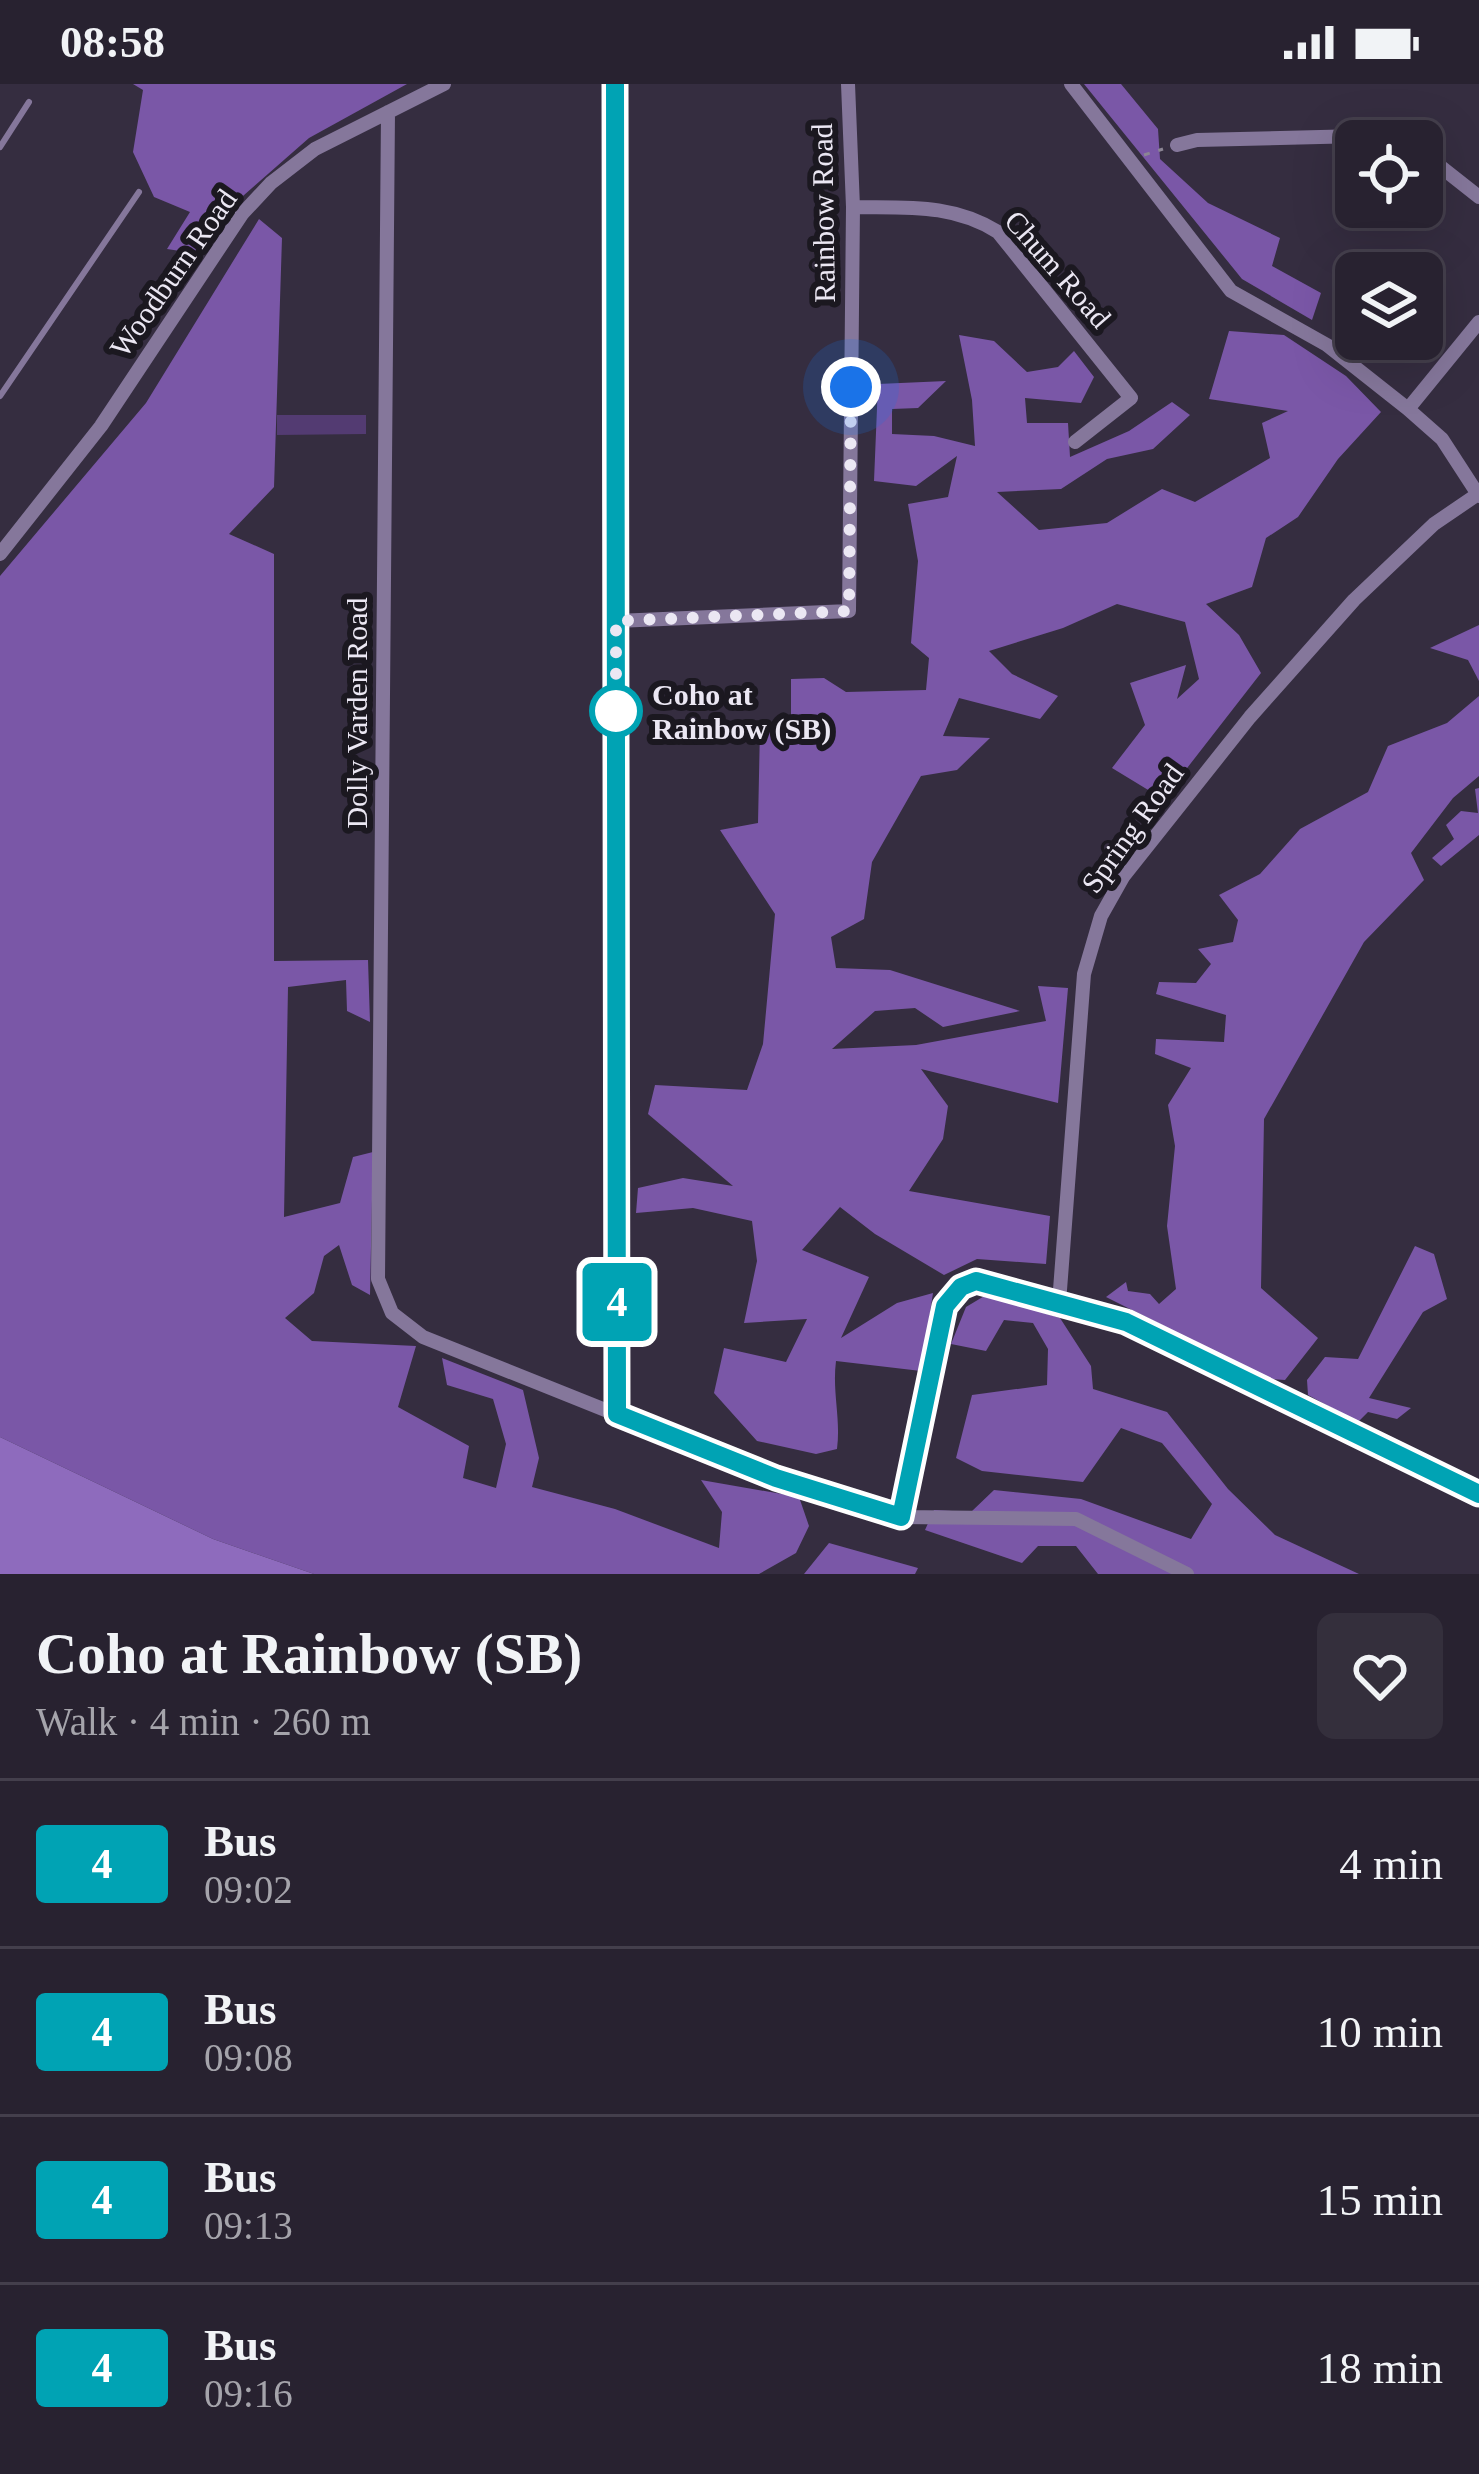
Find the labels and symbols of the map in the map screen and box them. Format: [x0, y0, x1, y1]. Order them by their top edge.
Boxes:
street label: Rainbow Road [805, 123, 841, 303]
street label: Woodburn Road [103, 183, 243, 363]
street label: Chum Road [998, 204, 1118, 334]
your location [821, 357, 881, 417]
street label: Dolly Varden Road [340, 597, 373, 829]
place label: Coho at Rainbow (SB) [652, 678, 831, 746]
marker: Coho at Rainbow (SB) [591, 686, 641, 736]
street label: Spring Road [1074, 757, 1190, 899]
line badge: 4 [578, 1263, 656, 1341]

